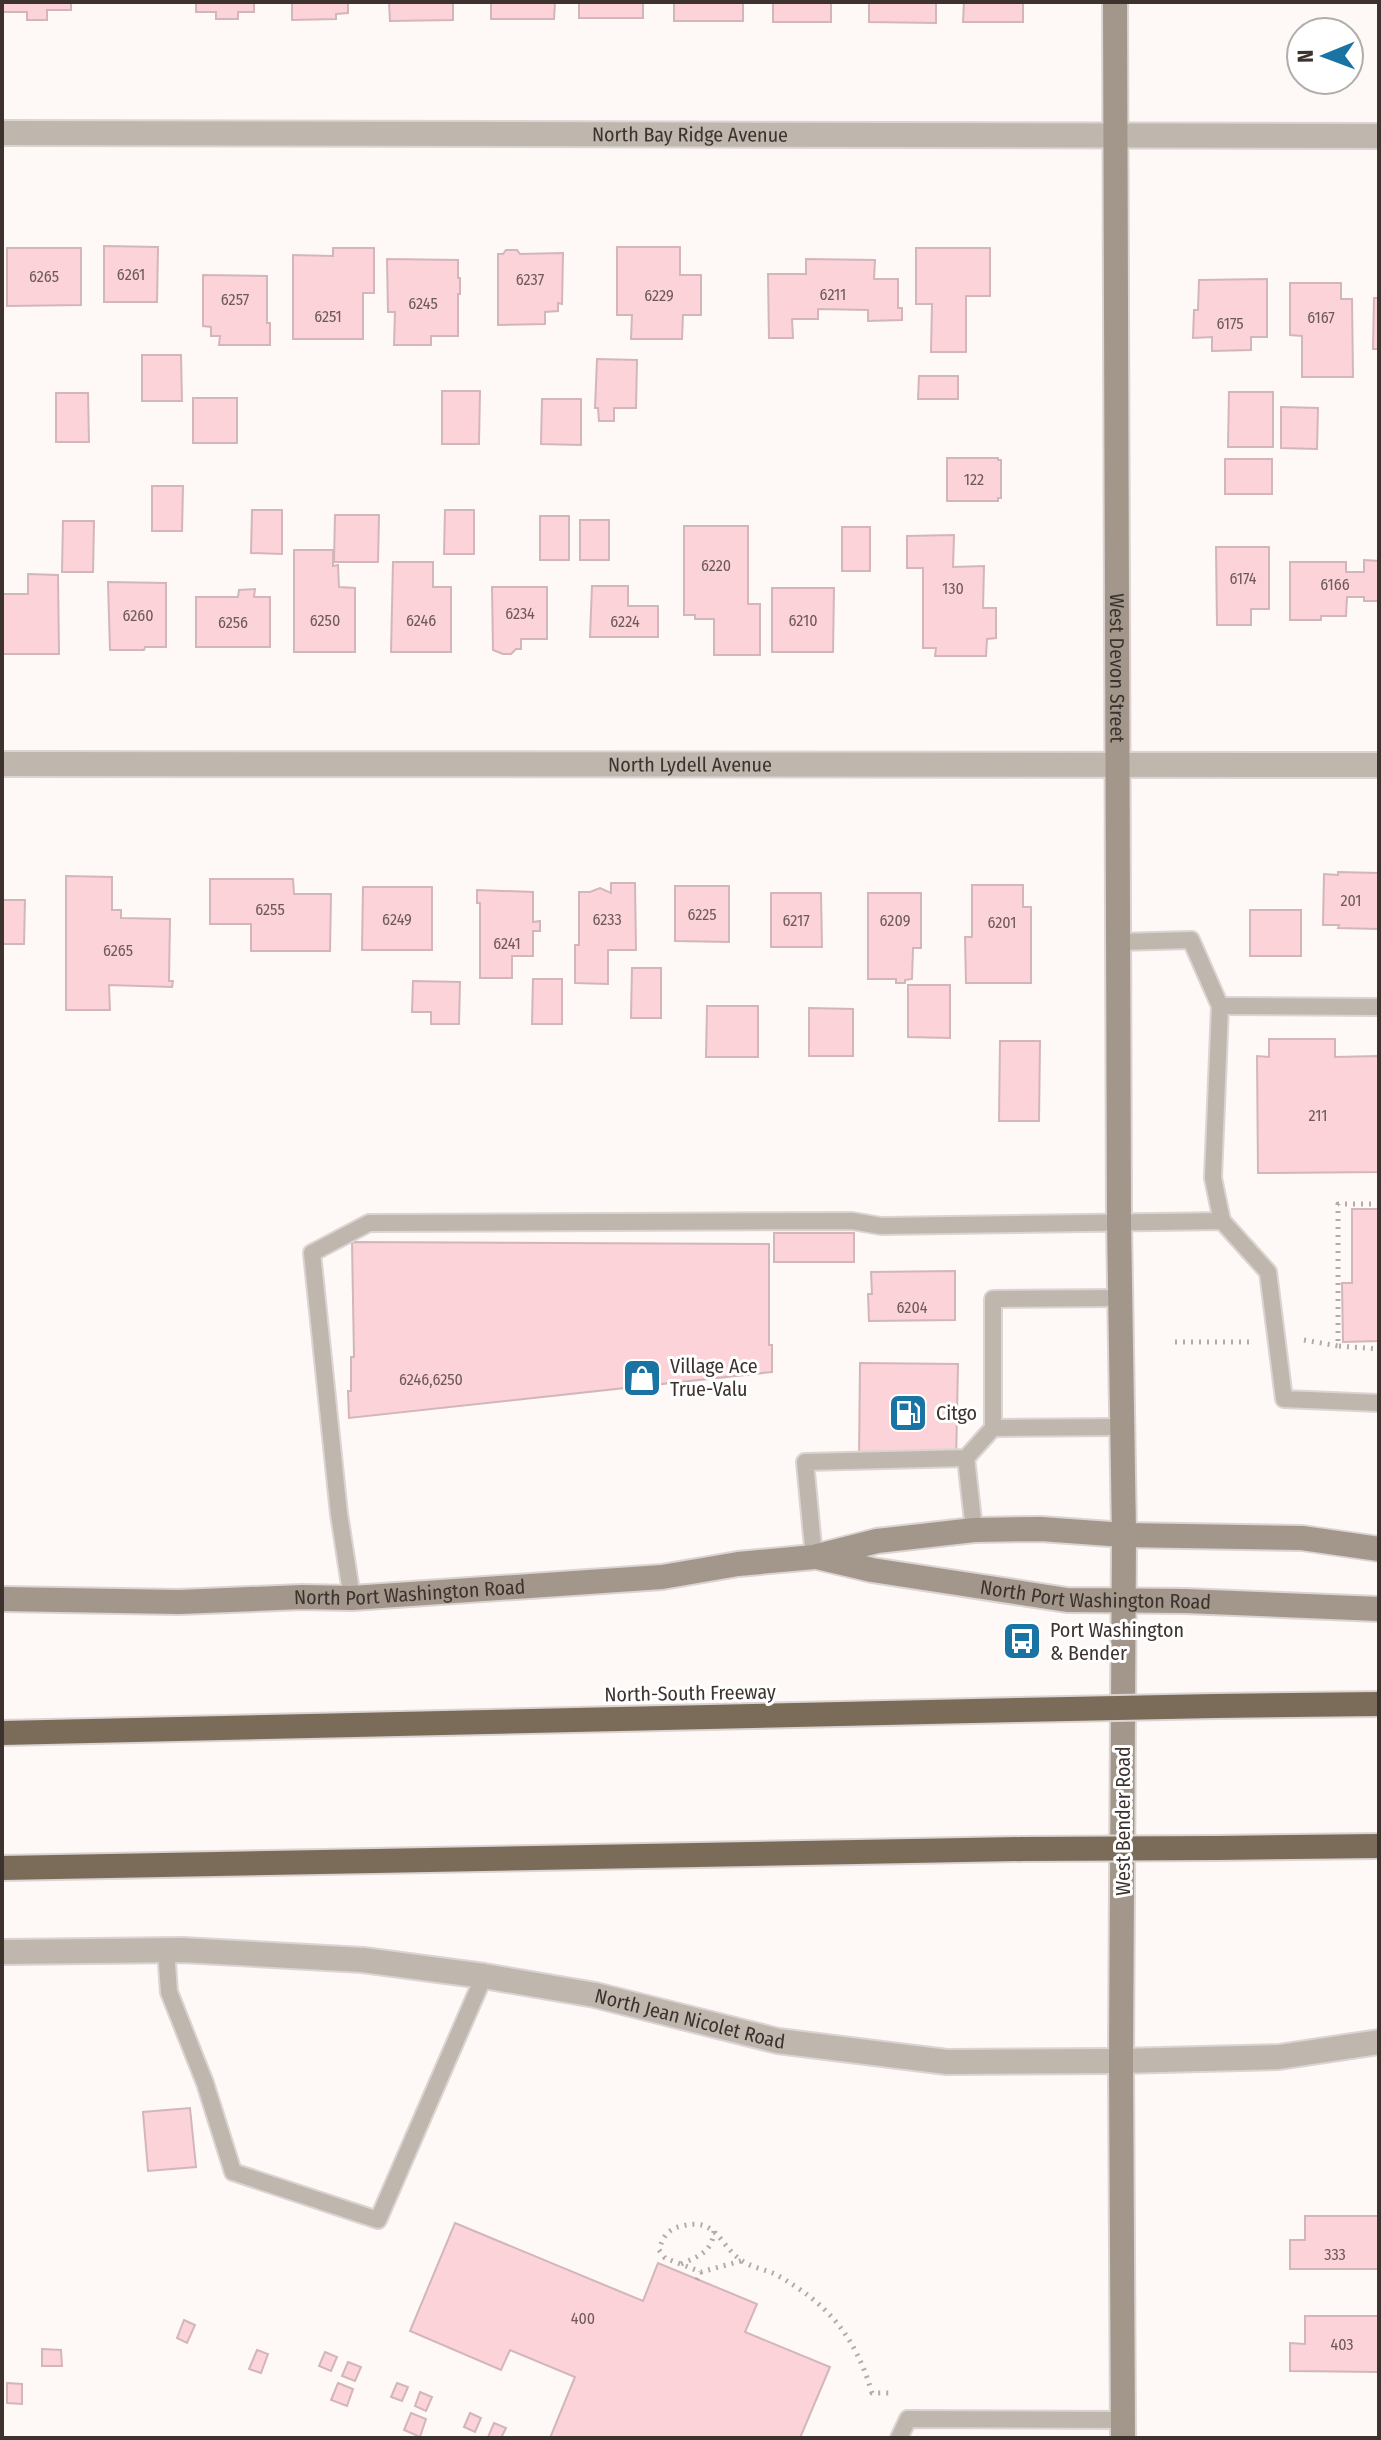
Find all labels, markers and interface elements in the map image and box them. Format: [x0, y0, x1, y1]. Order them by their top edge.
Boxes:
north arrow [1285, 16, 1365, 96]
text: N [1292, 50, 1319, 63]
street label: North Bay Ridge Avenue [592, 122, 788, 147]
house number: 6261 [117, 265, 145, 284]
house number: 6265 [29, 267, 59, 286]
house number: 6237 [516, 270, 545, 289]
house number: 6211 [820, 285, 846, 304]
house number: 6229 [644, 286, 674, 305]
house number: 6257 [221, 290, 250, 309]
house number: 6245 [408, 294, 438, 313]
house number: 6251 [314, 307, 342, 326]
house number: 6167 [1307, 308, 1335, 327]
house number: 6175 [1216, 314, 1244, 333]
house number: 122 [964, 470, 984, 489]
house number: 6220 [701, 556, 731, 575]
house number: 6174 [1229, 569, 1257, 588]
house number: 6166 [1320, 575, 1350, 594]
house number: 130 [942, 579, 964, 598]
street label: West Devon Street [1105, 593, 1129, 743]
house number: 6234 [505, 604, 535, 623]
house number: 6260 [122, 606, 154, 625]
house number: 6250 [310, 611, 340, 630]
house number: 6246 [406, 611, 436, 630]
house number: 6210 [788, 611, 818, 630]
house number: 6224 [610, 612, 640, 631]
house number: 6256 [218, 613, 248, 632]
street label: North Lydell Avenue [608, 752, 772, 777]
house number: 201 [1340, 891, 1362, 910]
house number: 6255 [255, 900, 285, 919]
house number: 6225 [687, 905, 717, 924]
house number: 6249 [382, 910, 412, 929]
house number: 6233 [592, 910, 622, 929]
house number: 6217 [782, 911, 810, 930]
house number: 6209 [880, 911, 911, 930]
house number: 6201 [987, 913, 1017, 932]
house number: 6241 [493, 934, 521, 953]
house number: 6265 [103, 941, 133, 960]
house number: 211 [1309, 1106, 1327, 1125]
house number: 6204 [897, 1298, 928, 1317]
place label: Village Ace True-Valu [670, 1354, 758, 1401]
shop icon: Village Ace True-Valu [621, 1357, 663, 1399]
house number: 6246,6250 [399, 1370, 463, 1389]
fuel station icon: Citgo [887, 1392, 929, 1434]
place label: Citgo [936, 1401, 977, 1425]
street label: North Port Washington Road [294, 1574, 526, 1610]
street label: North Port Washington Road [978, 1575, 1212, 1614]
place label: Port Washington & Bender [1050, 1618, 1184, 1665]
bus stop icon: Port Washington & Bender [1001, 1620, 1043, 1662]
street label: North-South Freeway [604, 1680, 776, 1706]
street label: West Bender Road [1111, 1746, 1135, 1896]
street label: North Jean Nicolet Road [592, 1983, 786, 2054]
house number: 333 [1324, 2245, 1346, 2264]
house number: 400 [571, 2309, 595, 2328]
house number: 403 [1330, 2335, 1354, 2354]

